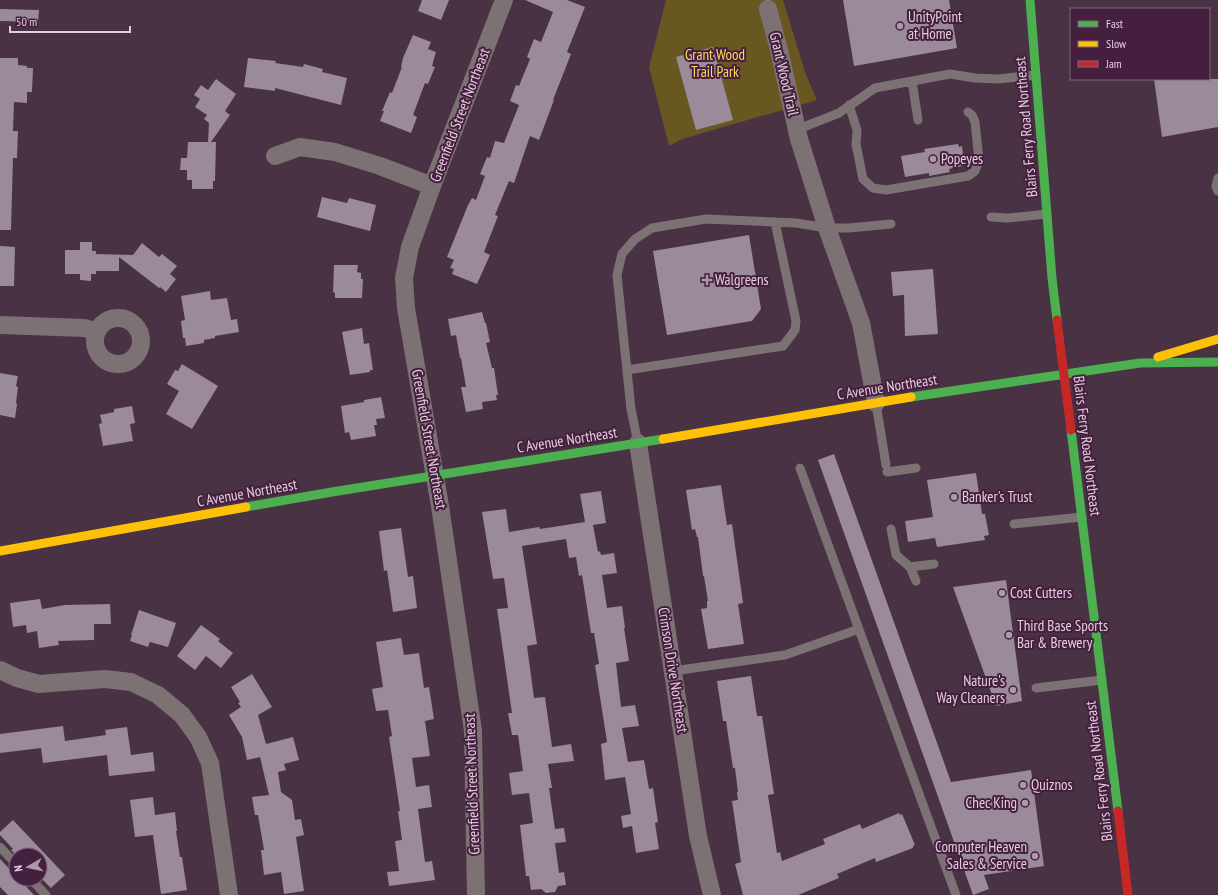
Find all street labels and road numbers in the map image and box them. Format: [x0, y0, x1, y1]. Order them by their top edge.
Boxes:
street label: Grant Wood Trail [766, 30, 803, 118]
street label: Greenfield Street Northeast [425, 45, 494, 184]
street label: Blairs Ferry Road Northeast [1010, 56, 1041, 198]
street label: Greenfield Street Northeast [408, 368, 451, 510]
street label: C Avenue Northeast [835, 369, 938, 404]
street label: Blairs Ferry Road Northeast [1069, 375, 1106, 517]
street label: C Avenue Northeast [515, 422, 618, 457]
street label: C Avenue Northeast [195, 474, 299, 511]
street label: Crimson Drive Northeast [654, 606, 693, 734]
street label: Blairs Ferry Road Northeast [1080, 700, 1117, 842]
street label: Greenfield Street Northeast [460, 713, 483, 855]

